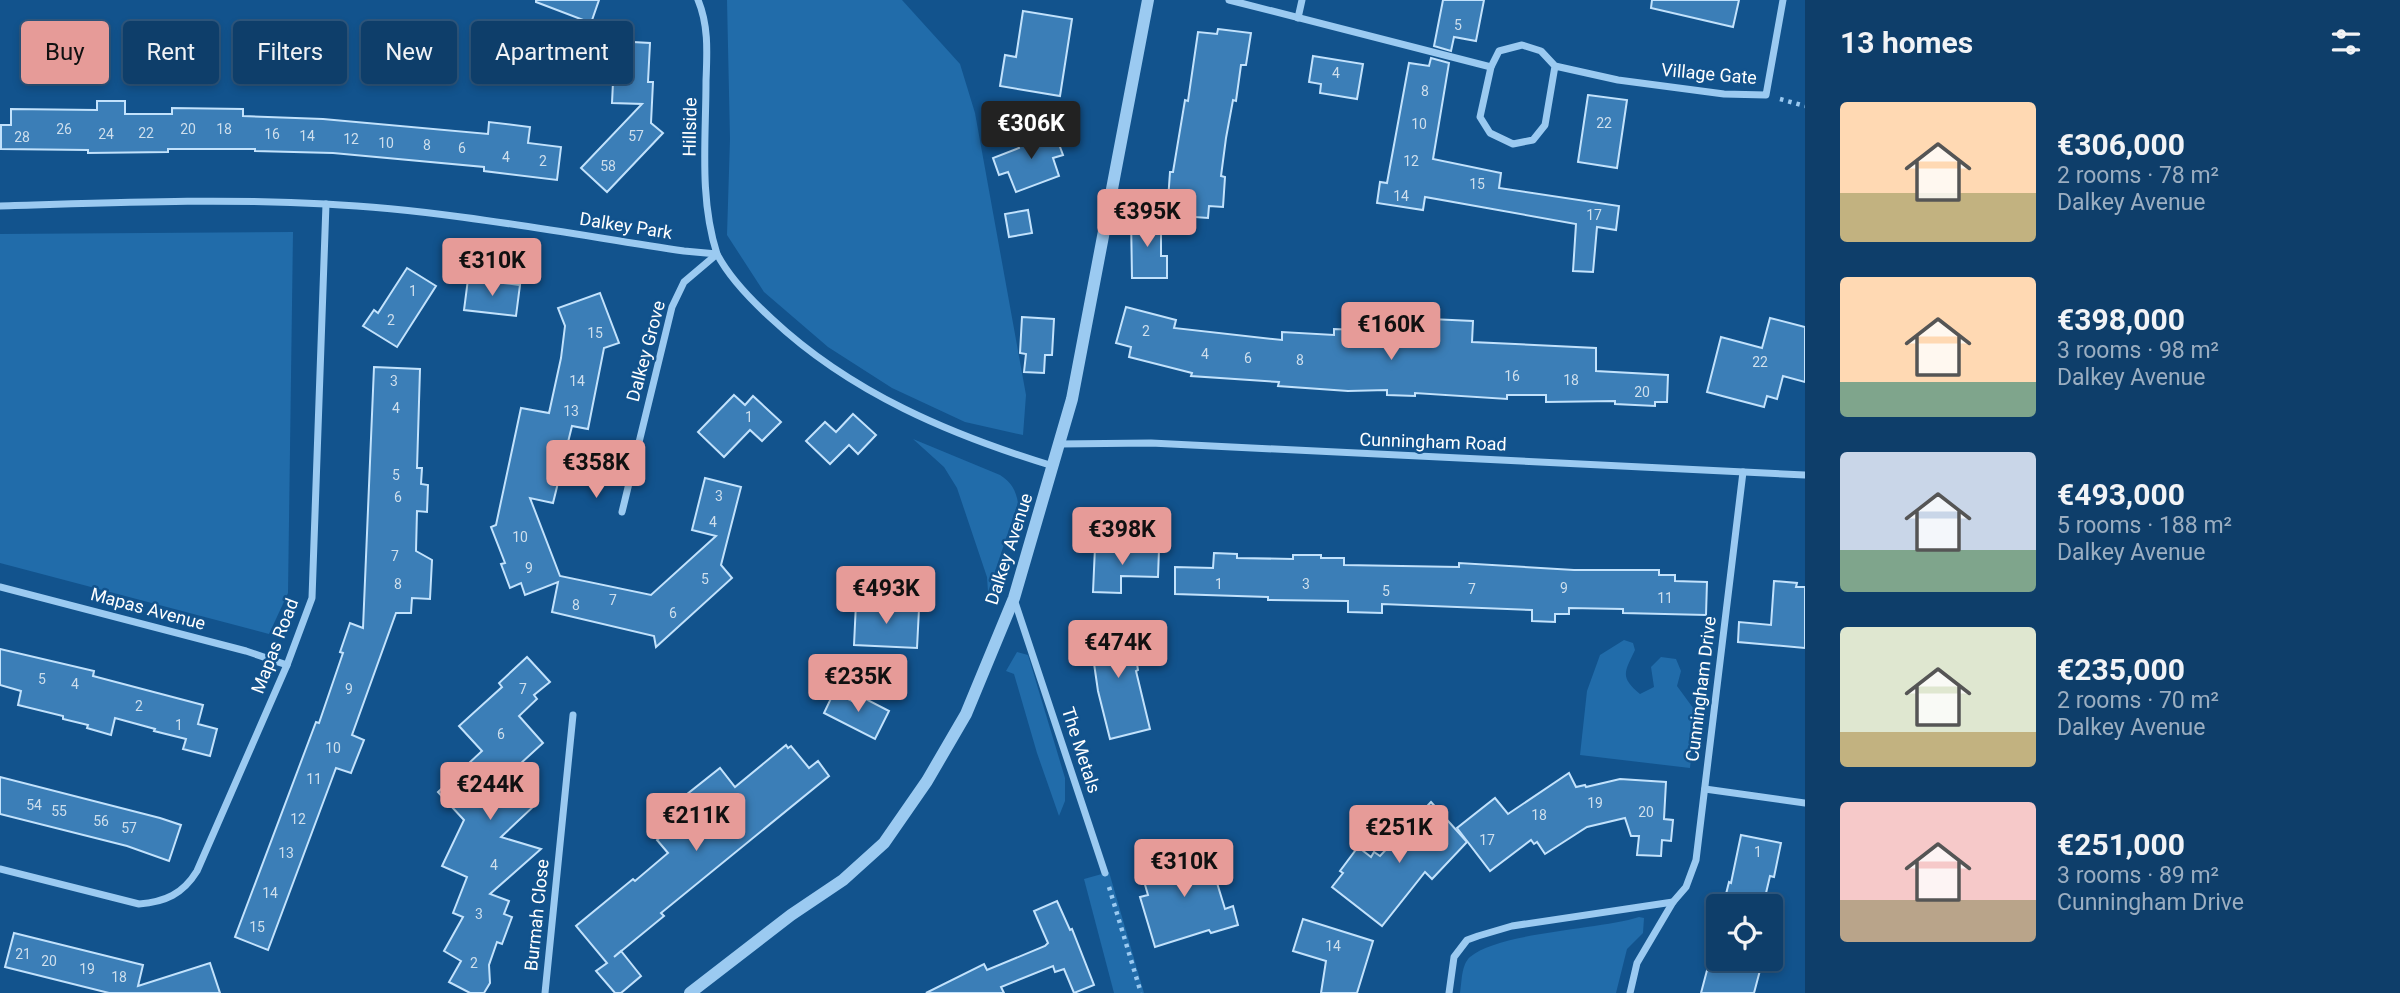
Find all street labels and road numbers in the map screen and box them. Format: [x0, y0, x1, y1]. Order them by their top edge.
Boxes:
street label: Village Gate [1660, 59, 1758, 88]
street label: Hillside [678, 97, 701, 157]
street label: Dalkey Park [578, 208, 675, 243]
street label: Dalkey Grove [622, 298, 669, 404]
street label: Cunningham Road [1359, 428, 1507, 455]
street label: Dalkey Avenue [981, 490, 1036, 607]
street label: Mapas Avenue [88, 583, 208, 634]
street label: Mapas Road [247, 595, 302, 696]
street label: Cunningham Drive [1681, 615, 1720, 763]
street label: The Metals [1058, 704, 1105, 796]
street label: Burmah Close [520, 858, 553, 972]

